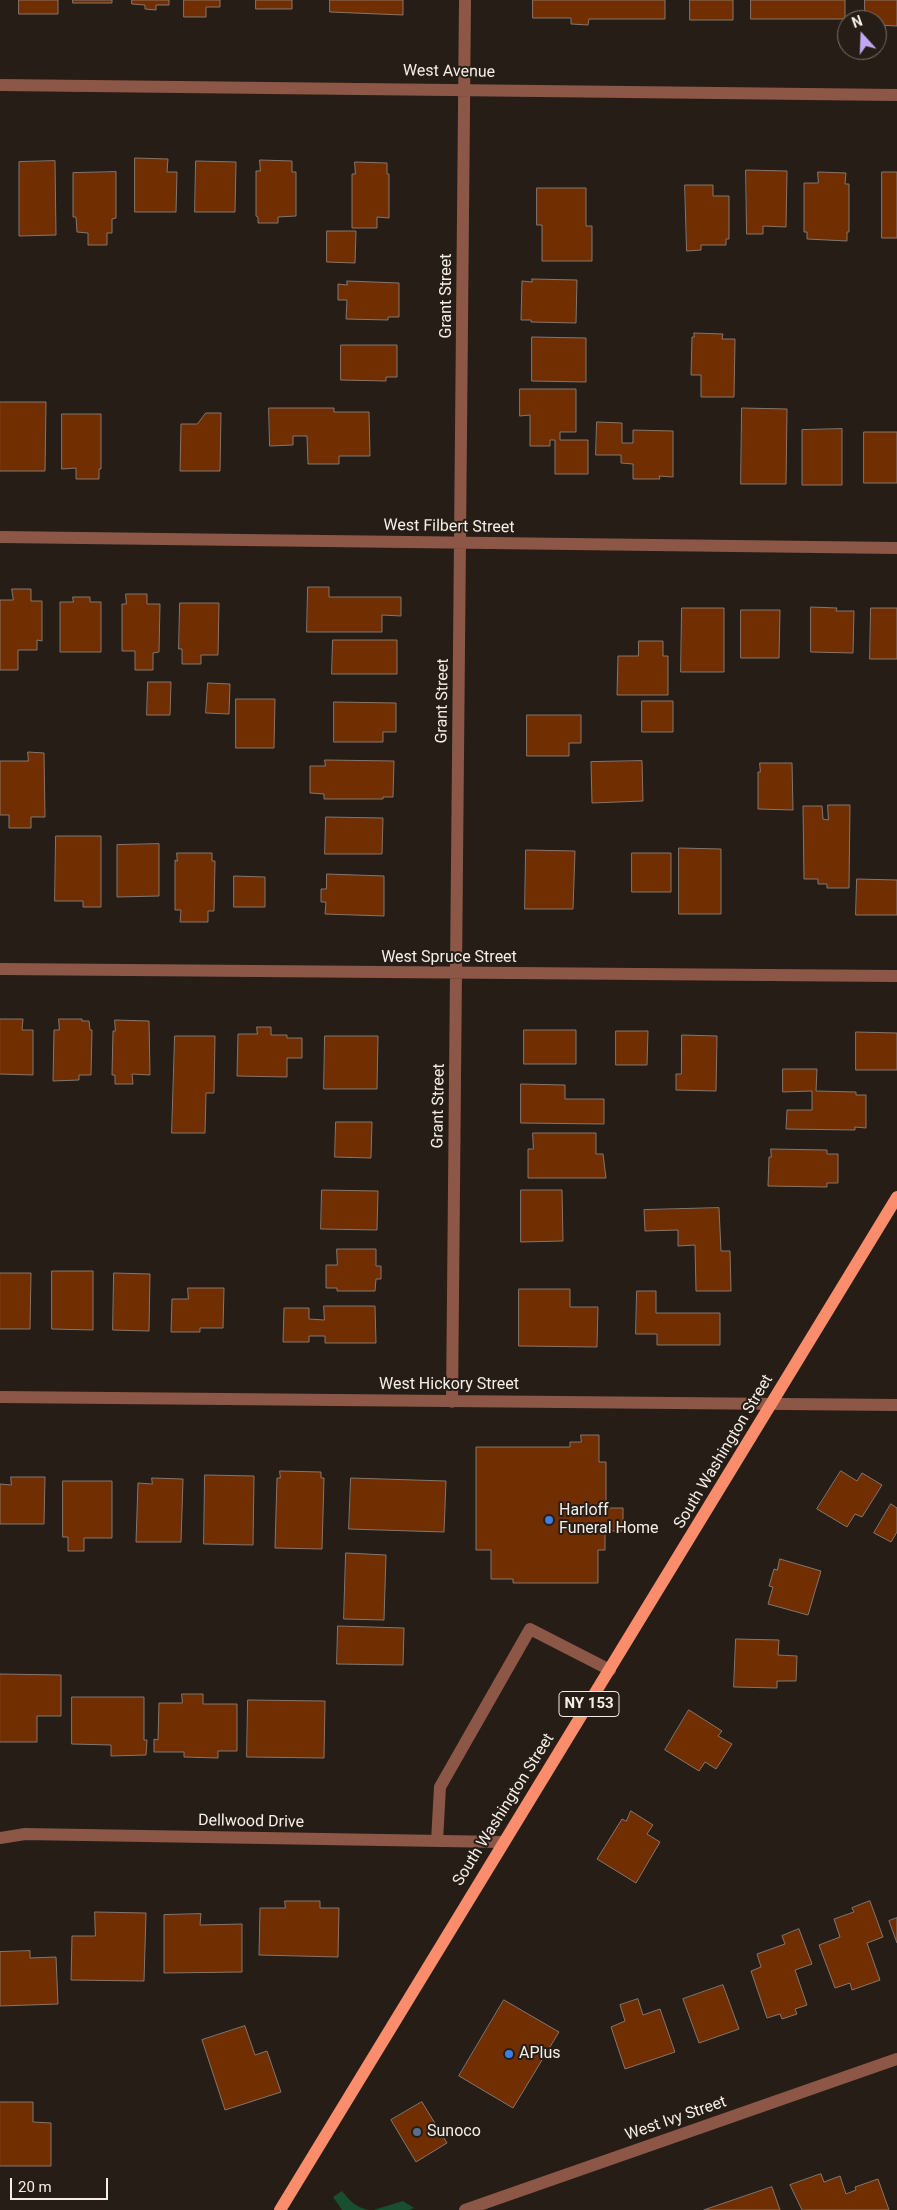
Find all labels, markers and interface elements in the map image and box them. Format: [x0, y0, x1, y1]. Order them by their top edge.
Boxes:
north arrow [837, 10, 887, 60]
text: N [850, 13, 865, 31]
street label: West Avenue [403, 62, 495, 82]
street label: Grant Street [437, 254, 457, 338]
street label: West Filbert Street [383, 516, 515, 538]
street label: Grant Street [433, 658, 453, 744]
street label: West Spruce Street [381, 948, 517, 968]
street label: Grant Street [429, 1063, 449, 1149]
street label: South Washington Street [670, 1372, 778, 1532]
street label: West Hickory Street [379, 1375, 519, 1395]
place label: Harloff Funeral Home [559, 1501, 659, 1539]
marker: Harloff Funeral Home [543, 1514, 555, 1526]
road number: NY 153 [559, 1692, 619, 1716]
street label: South Washington Street [449, 1730, 559, 1890]
street label: Dellwood Drive [198, 1811, 304, 1833]
place label: APlus [519, 2044, 560, 2064]
marker: APlus [503, 2048, 515, 2060]
street label: West Ivy Street [623, 2093, 729, 2145]
place label: Sunoco [427, 2122, 481, 2142]
marker: Sunoco [411, 2126, 423, 2138]
scale bar [12, 2168, 110, 2200]
text: 20 m [18, 2178, 52, 2196]

